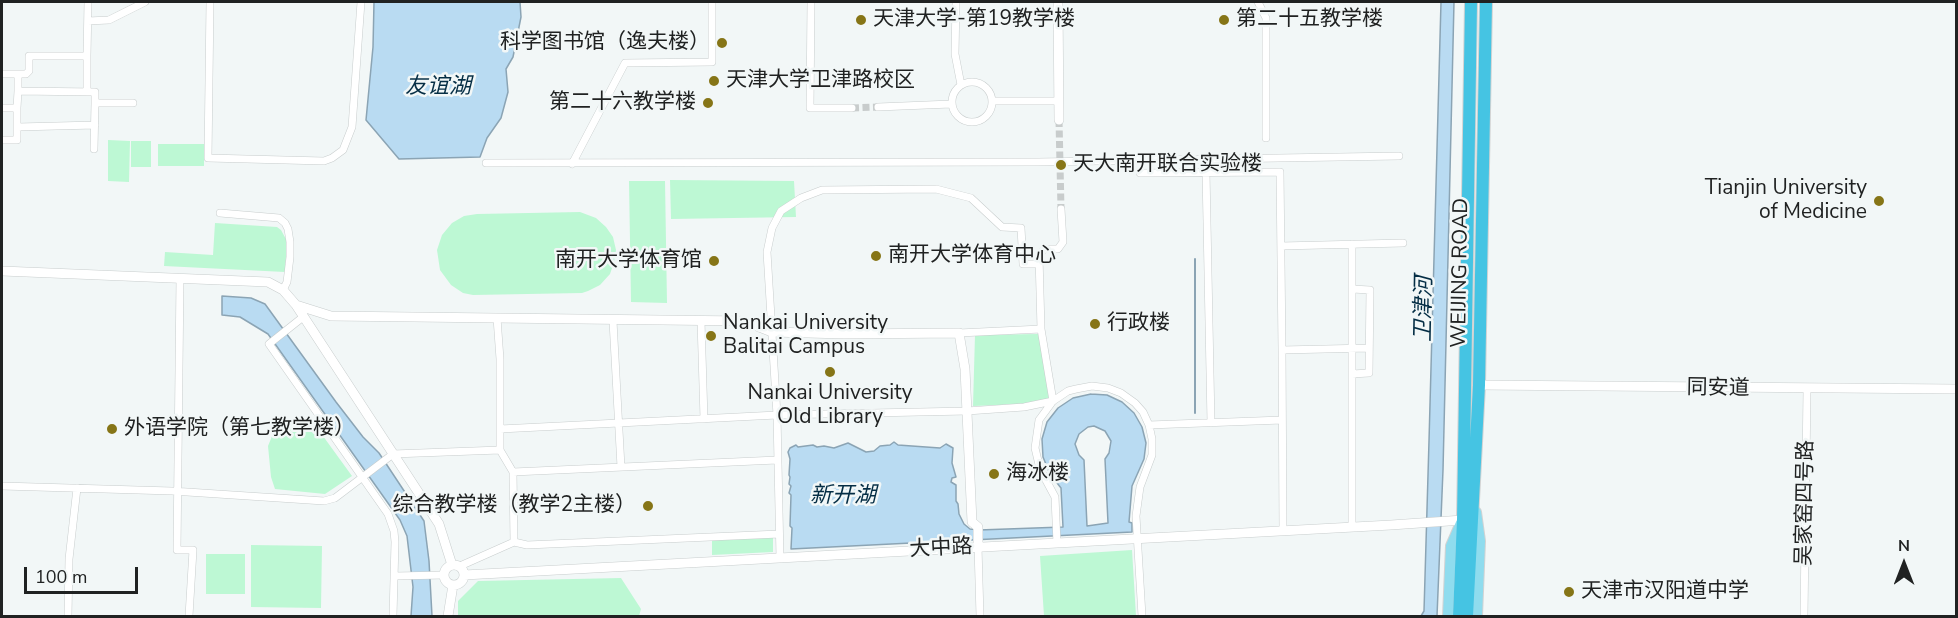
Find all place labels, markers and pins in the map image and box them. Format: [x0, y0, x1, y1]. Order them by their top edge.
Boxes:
place label: 天津大学-第19教学楼 [873, 7, 1075, 33]
place label: 第二十五教学楼 [1236, 7, 1383, 33]
marker: 天津大学-第19教学楼 [854, 13, 868, 27]
marker: 第二十五教学楼 [1217, 13, 1231, 27]
place label: 科学图书馆（逸夫楼） [500, 30, 710, 56]
marker: 科学图书馆（逸夫楼） [715, 36, 729, 50]
place label: 天津大学卫津路校区 [726, 68, 915, 94]
marker: 天津大学卫津路校区 [707, 74, 721, 88]
place label: 第二十六教学楼 [549, 90, 696, 116]
marker: 第二十六教学楼 [701, 96, 715, 110]
place label: 天大南开联合实验楼 [1073, 152, 1262, 178]
marker: 天大南开联合实验楼 [1054, 158, 1068, 172]
place label: Tianjin University of Medicine [1705, 176, 1867, 226]
marker: Tianjin University of Medicine [1872, 194, 1886, 208]
place label: 南开大学体育中心 [888, 243, 1056, 269]
place label: 南开大学体育馆 [555, 248, 702, 274]
marker: 南开大学体育中心 [869, 249, 883, 263]
marker: 南开大学体育馆 [707, 254, 721, 268]
place label: Nankai University Balitai Campus [723, 311, 888, 361]
place label: 行政楼 [1107, 311, 1170, 337]
marker: 行政楼 [1088, 317, 1102, 331]
marker: Nankai University Balitai Campus [704, 329, 718, 343]
marker: Nankai University Old Library [823, 365, 837, 379]
place label: Nankai University Old Library [748, 381, 912, 431]
place label: 外语学院（第七教学楼） [124, 416, 355, 442]
marker: 外语学院（第七教学楼） [105, 422, 119, 436]
place label: 海冰楼 [1006, 461, 1069, 487]
marker: 海冰楼 [987, 467, 1001, 481]
place label: 综合教学楼（教学2主楼） [392, 493, 636, 519]
marker: 综合教学楼（教学2主楼） [641, 499, 655, 513]
place label: 天津市汉阳道中学 [1581, 579, 1749, 605]
marker: 天津市汉阳道中学 [1562, 585, 1576, 599]

